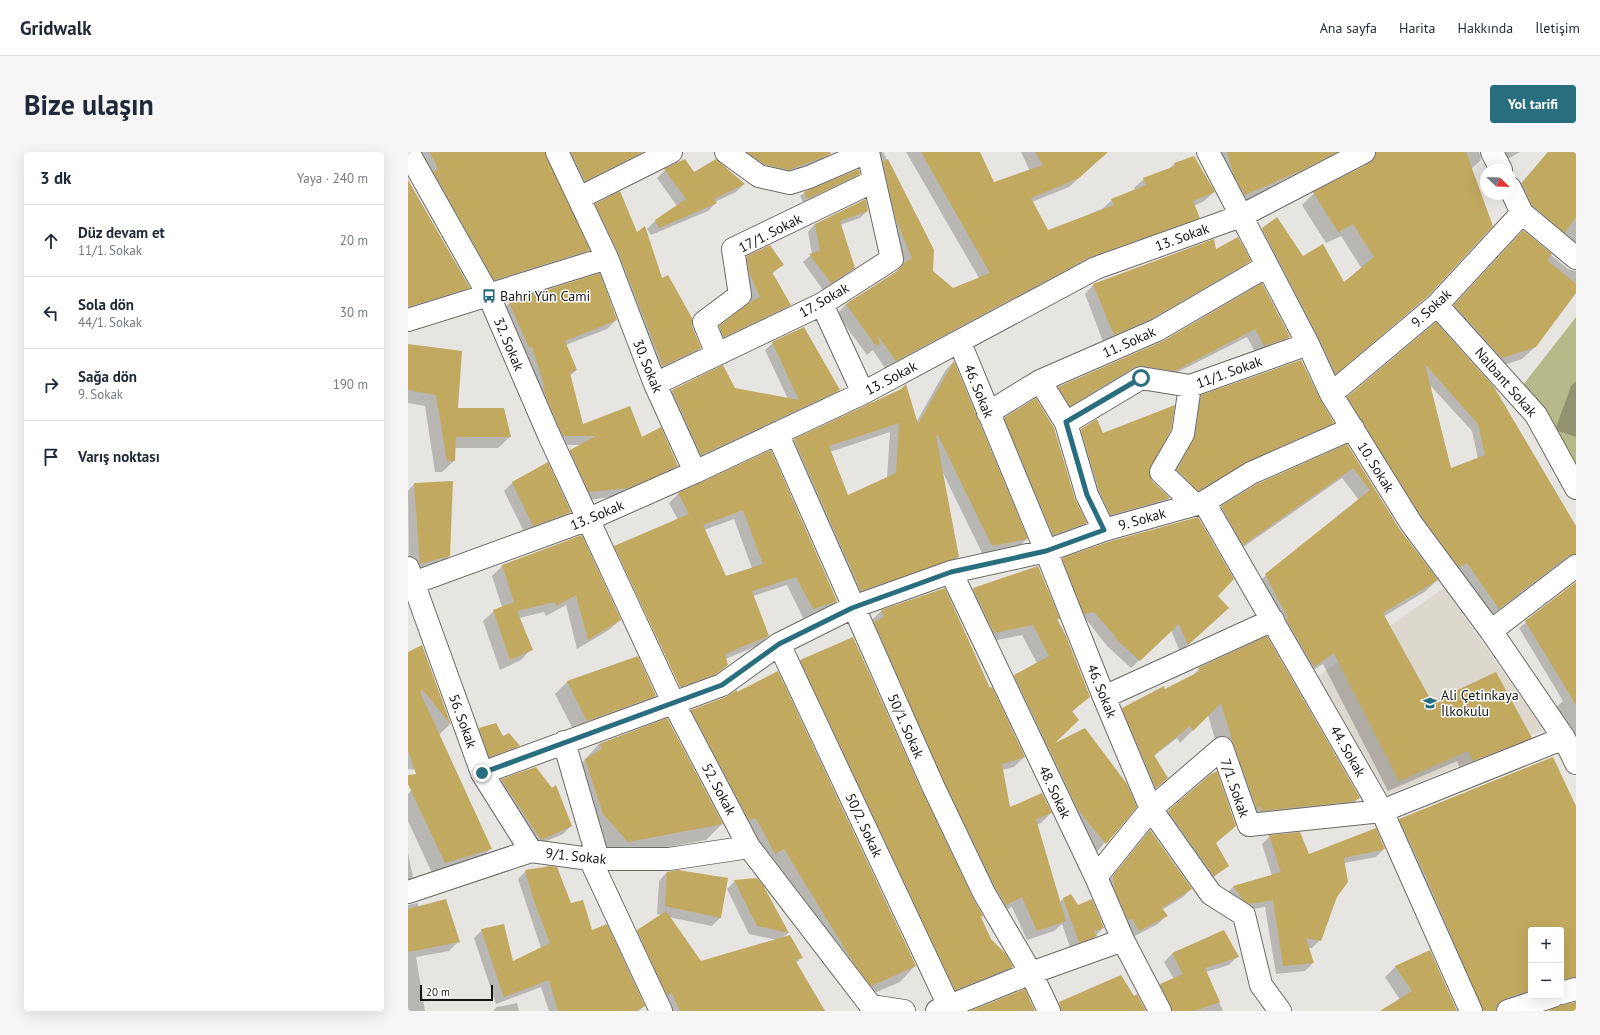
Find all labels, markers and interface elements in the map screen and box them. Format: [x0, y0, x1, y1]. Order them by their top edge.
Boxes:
text: Gridwalk [20, 16, 92, 40]
text: Ana sayfa [1320, 19, 1377, 37]
text: Harita [1399, 19, 1436, 37]
text: Hakkında [1458, 19, 1513, 37]
text: İletişim [1535, 19, 1580, 37]
button: Yol tarifi [1490, 85, 1576, 123]
text: Bize ulaşın [24, 86, 154, 123]
north arrow [1480, 164, 1516, 200]
text: 3 dk [40, 167, 71, 189]
text: Yaya · 240 m [297, 170, 368, 187]
street label: 17/1. Sokak [735, 209, 805, 257]
street label: 13. Sokak [1153, 219, 1212, 255]
text: Düz devam et [78, 223, 165, 242]
icon: ahead [40, 230, 62, 252]
text: 20 m [340, 232, 368, 249]
text: 11/1. Sokak [78, 242, 142, 259]
street label: 17. Sokak [796, 278, 852, 321]
street label: 9. Sokak [1407, 285, 1455, 331]
place label: Bahri Yün Cami [500, 287, 590, 305]
bus stop icon: Bahri Yün Cami [481, 288, 497, 304]
text: Sola dön [78, 295, 134, 314]
icon: left [40, 302, 62, 324]
text: 30 m [340, 304, 368, 321]
text: 44/1. Sokak [78, 314, 142, 331]
street label: 32. Sokak [490, 315, 528, 374]
street label: 11. Sokak [1100, 322, 1159, 362]
street label: 30. Sokak [629, 337, 667, 396]
street label: Nalbant Sokak [1471, 343, 1541, 421]
street label: 11/1. Sokak [1194, 352, 1265, 392]
street label: 13. Sokak [862, 357, 920, 399]
street label: 46. Sokak [960, 362, 998, 421]
text: Sağa dön [78, 367, 137, 386]
route start [1132, 369, 1150, 387]
icon: right [40, 374, 62, 396]
text: 190 m [333, 376, 368, 393]
text: 9. Sokak [78, 386, 123, 403]
street label: 10. Sokak [1353, 438, 1399, 496]
icon: arrive [40, 446, 62, 468]
text: Varış noktası [78, 447, 160, 466]
street label: 13. Sokak [568, 496, 627, 534]
street label: 9. Sokak [1116, 504, 1168, 534]
street label: 46. Sokak [1083, 662, 1121, 721]
place label: Ali Çetinkaya İlkokulu [1441, 686, 1519, 720]
street label: 50/1. Sokak [884, 691, 928, 761]
street label: 56. Sokak [445, 692, 481, 751]
school or university icon: Ali Çetinkaya İlkokulu [1422, 695, 1438, 711]
street label: 44. Sokak [1326, 722, 1370, 780]
street label: 7/1. Sokak [1217, 756, 1254, 820]
street label: 52. Sokak [698, 760, 740, 818]
street label: 48. Sokak [1035, 763, 1075, 822]
route end [473, 764, 491, 782]
street label: 50/2. Sokak [841, 790, 887, 860]
street label: 9/1. Sokak [545, 844, 608, 868]
map controls [1528, 927, 1564, 999]
button: + [1528, 927, 1564, 963]
button: − [1528, 963, 1564, 999]
scale bar [420, 983, 493, 1002]
text: 20 m [426, 985, 450, 999]

